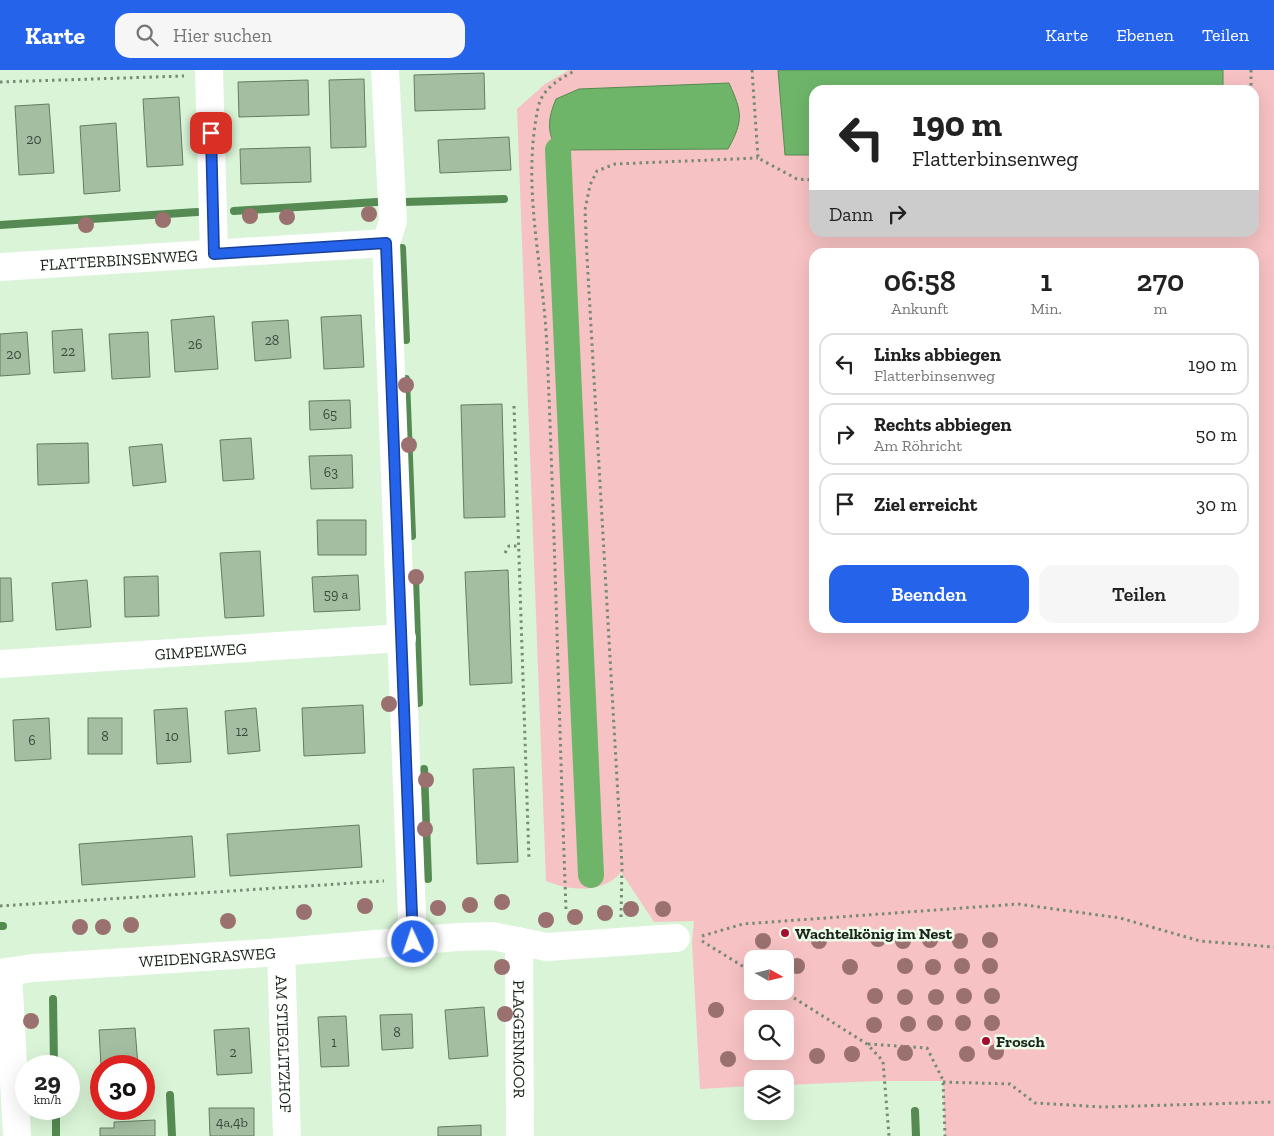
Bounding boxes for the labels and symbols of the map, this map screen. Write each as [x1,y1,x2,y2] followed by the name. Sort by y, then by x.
[190,112,232,154] pin
[26,131,42,148] house number: 20
[39,245,198,274] street label: FLATTERBINSENWEG
[265,332,279,349] house number: 28
[188,336,202,353] house number: 26
[61,343,75,360] house number: 22
[6,346,22,363] house number: 20
[323,406,337,423] house number: 65
[324,464,338,481] house number: 63
[324,586,349,603] house number: 59 a
[154,639,247,663] street label: GIMPELWEG
[236,723,248,740] house number: 12
[101,728,109,745] house number: 8
[165,728,179,745] house number: 10
[28,732,36,749] house number: 6
[386,915,438,967] position arrow
[795,924,953,943] place label: Wachtelkönig im Nest
[779,927,791,939] marker: Wachtelkönig im Nest
[138,943,276,971] street label: WEIDENGRASWEG
[744,950,794,1000] north arrow
[272,975,296,1113] street label: AM STIEGLITZHOF
[510,980,529,1098] street label: PLAGGENMOOR
[393,1024,401,1041] house number: 8
[996,1032,1045,1051] place label: Frosch
[331,1034,337,1051] house number: 1
[980,1035,992,1047] marker: Frosch
[229,1044,237,1061] house number: 2
[90,1055,155,1120] speed limit sign: 30
[216,1114,248,1131] house number: 4a,4b

